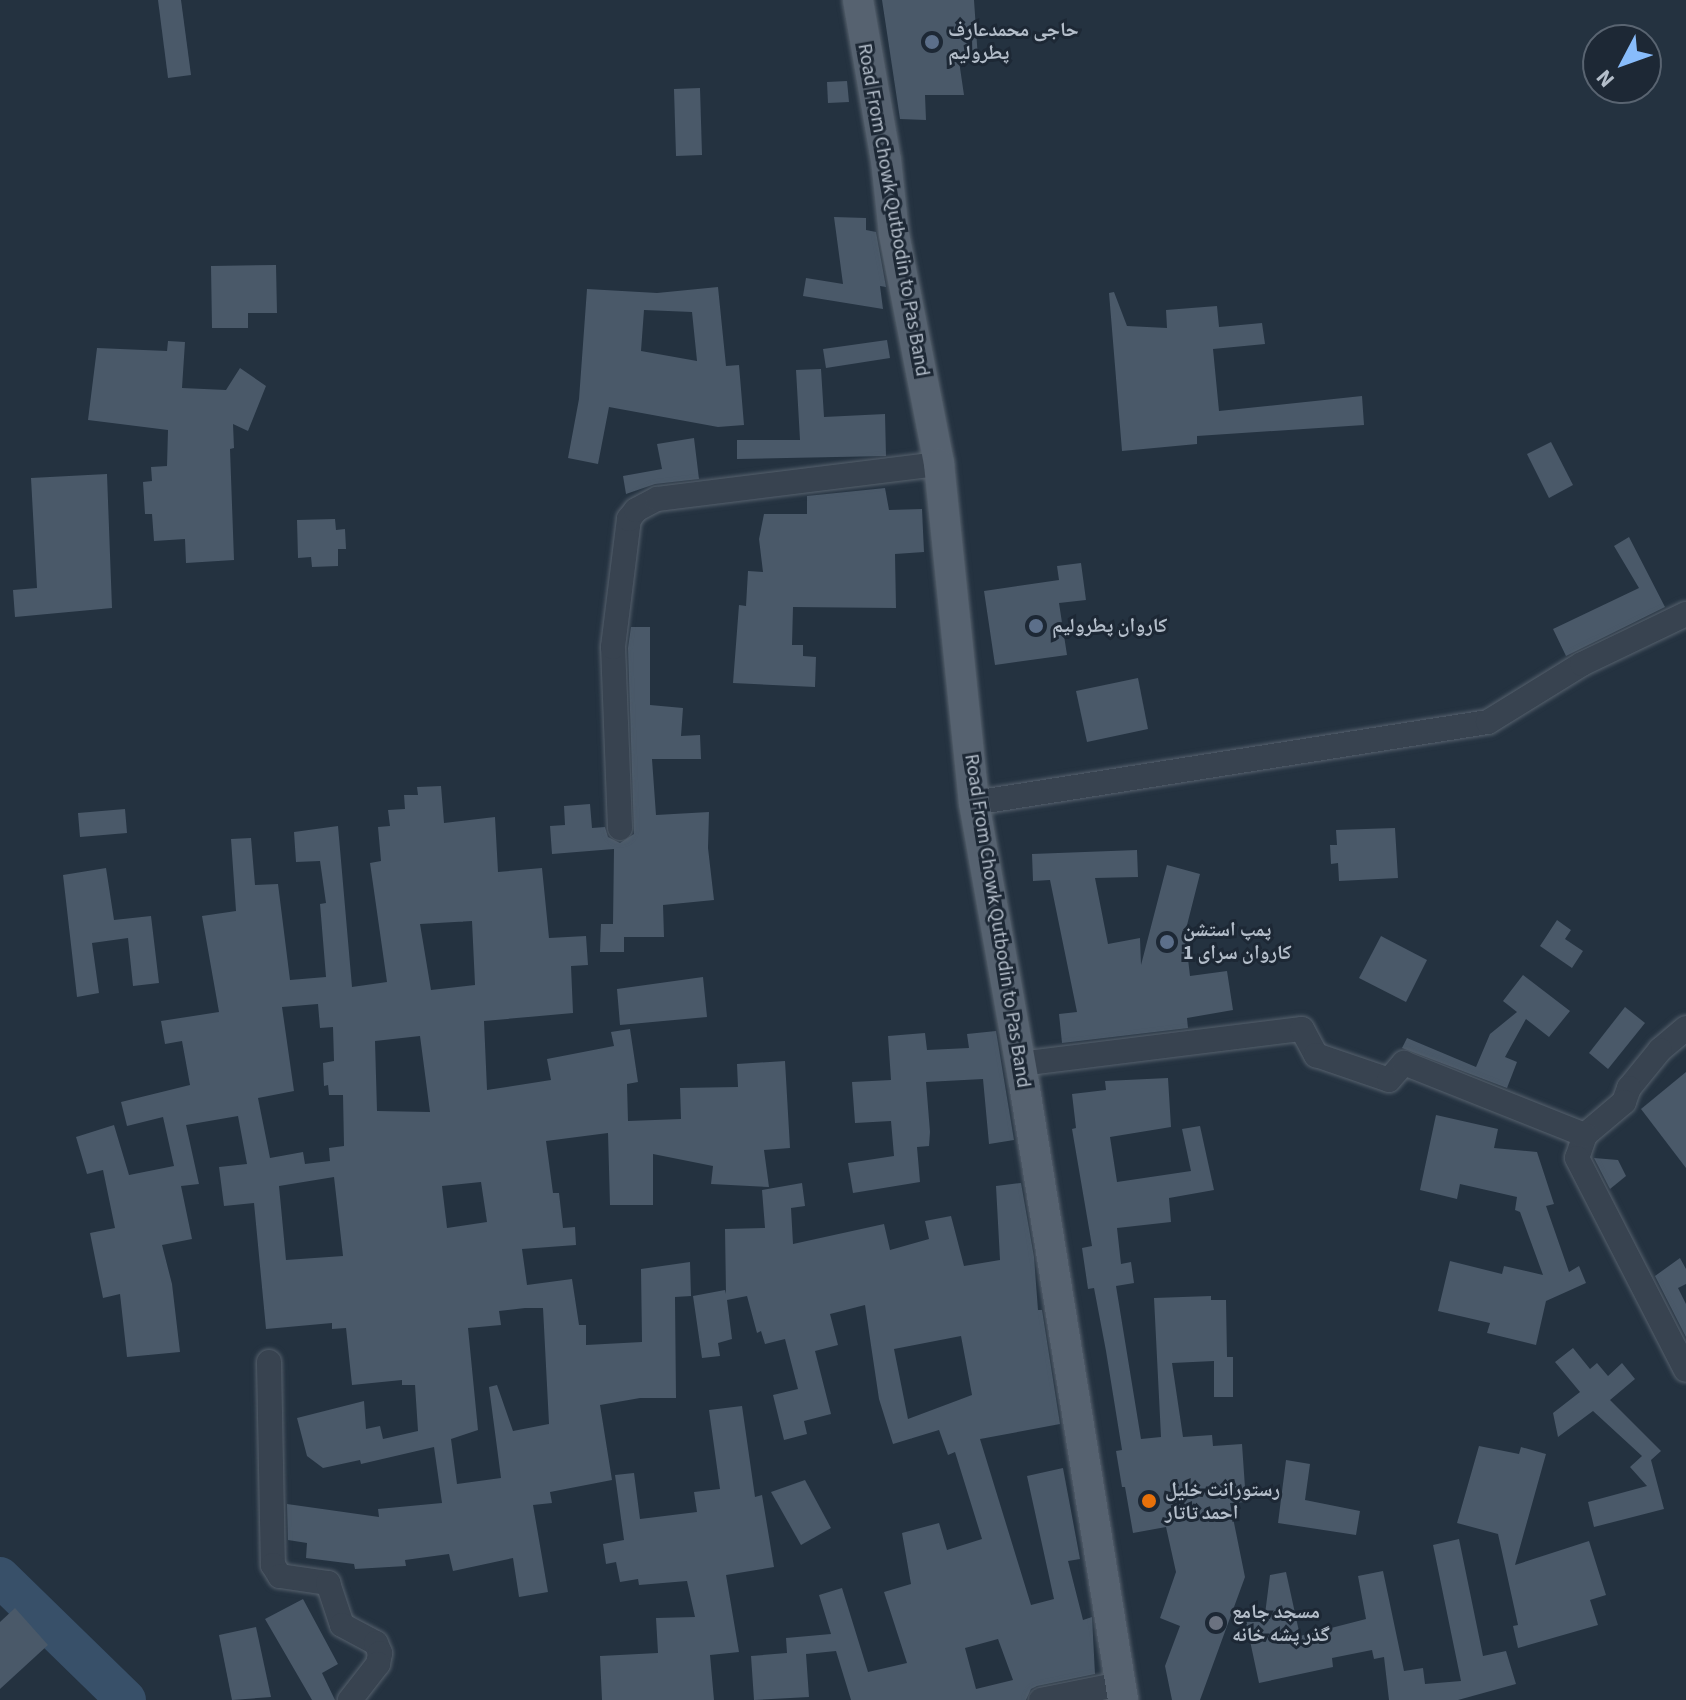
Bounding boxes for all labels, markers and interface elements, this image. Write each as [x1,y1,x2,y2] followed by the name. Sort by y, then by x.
[948,18,1079,65] place label: حاجی محمدعارف پطرولیم
[1582,24,1662,104] north arrow
[923,33,941,51] marker: حاجی محمدعارف پطرولیم
[852,42,934,378] street label: Road From Chowk Qutbodin to Pas Band
[1589,62,1622,94] text: N
[1052,614,1167,638] place label: کاروان پطرولیم
[1027,617,1045,635] marker: کاروان پطرولیم
[959,752,1035,1090] street label: Road From Chowk Qutbodin to Pas Band
[1183,918,1292,965] place label: پمپ استشن کاروان سرای 1
[1158,933,1176,951] marker: پمپ استشن کاروان سرای 1
[1165,1478,1280,1525] place label: رستورانت خلیل احمد تاتار
[1140,1492,1158,1510] marker: رستورانت خلیل احمد تاتار
[1232,1600,1330,1647] place label: مسجد جامع گذر پشه خانه
[1207,1614,1225,1632] marker: مسجد جامع گذر پشه خانه

